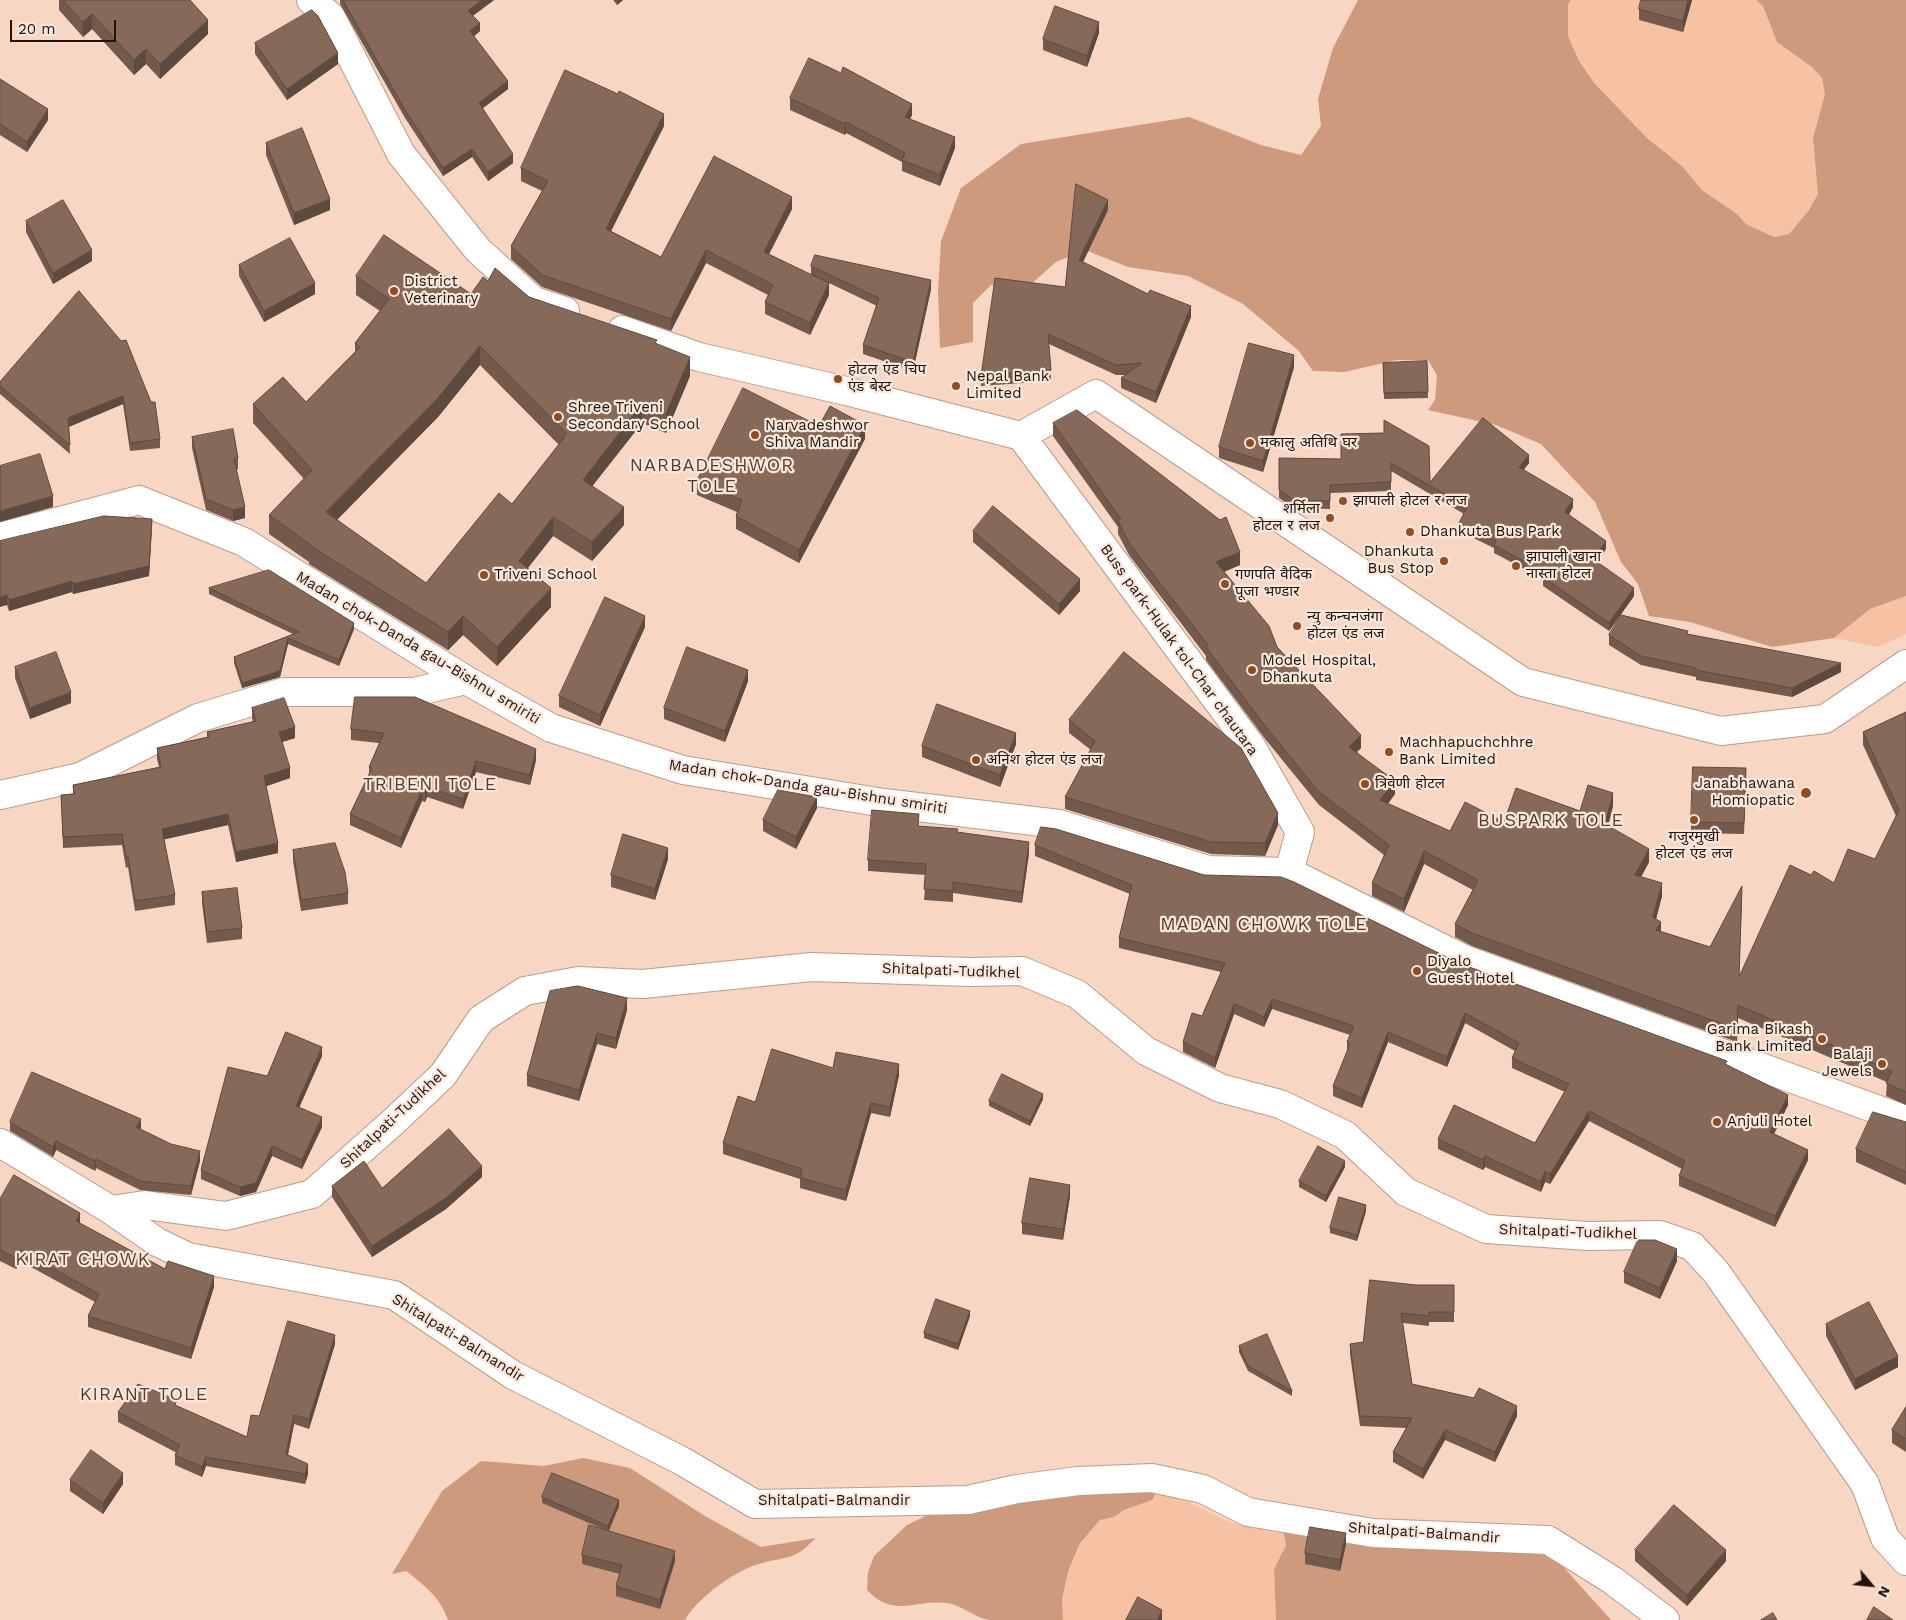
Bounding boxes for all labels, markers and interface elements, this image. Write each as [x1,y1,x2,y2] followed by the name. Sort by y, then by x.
[12,10,119,42] scale bar
[18,20,56,38] text: 20 m
[404,273,478,308] place label: District Veterinary
[388,285,400,297] marker: District Veterinary
[848,361,926,396] place label: होटल एंड चिप एंड बेस्ट
[966,368,1049,403] place label: Nepal Bank Limited
[832,373,844,385] marker: होटल एंड चिप एंड बेस्ट
[950,380,962,392] marker: Nepal Bank Limited
[568,399,700,434] place label: Shree Triveni Secondary School
[552,411,564,423] marker: Shree Triveni Secondary School
[765,417,869,452] place label: Narvadeshwor Shiva Mandir
[749,429,761,441] marker: Narvadeshwor Shiva Mandir
[1260,434,1357,452] place label: मकालु अतिथि घर
[1244,437,1256,449] marker: मकालु अतिथि घर
[628,455,796,498] district label: NARBADESHWOR TOLE
[1353,492,1467,510] place label: झापाली होटल र लज
[1337,495,1349,507] marker: झापाली होटल र लज
[1253,500,1320,535] place label: शर्मिला होटल र लज
[1324,512,1336,524] marker: शर्मिला होटल र लज
[1420,523,1560,541] place label: Dhankuta Bus Park
[1404,526,1416,538] marker: Dhankuta Bus Park
[1096,541,1262,759] street label: Buss park-Hulak tol-Char chautara
[1364,543,1434,578] place label: Dhankuta Bus Stop
[1526,548,1601,583] place label: झापाली खाना नास्ता होटल
[1438,555,1450,567] marker: Dhankuta Bus Stop
[1510,560,1522,572] marker: झापाली खाना नास्ता होटल
[494,566,597,584] place label: Triveni School
[1235,566,1312,601] place label: गणपति वैदिक पूजा भण्डार
[293,568,543,728] street label: Madan chok-Danda gau-Bishnu smiriti
[478,569,490,581] marker: Triveni School
[1219,578,1231,590] marker: गणपति वैदिक पूजा भण्डार
[1307,608,1384,643] place label: न्यु कन्चनजंगा होटल एंड लज
[1291,620,1303,632] marker: न्यु कन्चनजंगा होटल एंड लज
[1262,652,1376,687] place label: Model Hospital, Dhankuta
[1246,664,1258,676] marker: Model Hospital, Dhankuta
[1399,734,1534,769] place label: Machhapuchchhre Bank Limited
[1383,746,1395,758] marker: Machhapuchchhre Bank Limited
[986,751,1102,769] place label: अनिश होटल एंड लज
[970,754,982,766] marker: अनिश होटल एंड लज
[667,756,949,818] street label: Madan chok-Danda gau-Bishnu smiriti
[361,774,499,796] district label: TRIBENI TOLE
[1375,775,1445,793] place label: त्रिवेणी होटल
[1695,775,1795,810] place label: Janabhawana Homiopatic
[1359,778,1371,790] marker: त्रिवेणी होटल
[1799,786,1813,800] marker: Janabhawana Homiopatic
[1476,810,1626,832] district label: BUSPARK TOLE
[1688,814,1700,826] marker: गजुरमुखी होटल एंड लज
[1655,828,1733,863] place label: गजुरमुखी होटल एंड लज
[1158,914,1370,936] district label: MADAN CHOWK TOLE
[1427,953,1514,988] place label: Diyalo Guest Hotel
[882,960,1020,982] street label: Shitalpati-Tudikhel
[1411,965,1423,977] marker: Diyalo Guest Hotel
[1707,1021,1812,1056] place label: Garima Bikash Bank Limited
[1816,1033,1828,1045] marker: Garima Bikash Bank Limited
[1822,1046,1872,1081] place label: Balaji Jewels
[1876,1058,1888,1070] marker: Balaji Jewels
[336,1065,450,1173] street label: Shitalpati-Tudikhel
[1727,1113,1812,1131] place label: Anjuli Hotel
[1711,1116,1723,1128] marker: Anjuli Hotel
[1499,1221,1637,1243] street label: Shitalpati-Tudikhel
[14,1249,152,1271] district label: KIRAT CHOWK
[389,1290,527,1386] street label: Shitalpati-Balmandir
[78,1384,210,1406] district label: KIRANT TOLE
[758,1492,910,1510] street label: Shitalpati-Balmandir
[1347,1519,1501,1547] street label: Shitalpati-Balmandir
[1846,1560,1896,1610] north arrow
[1875,1584,1894,1600] text: N

